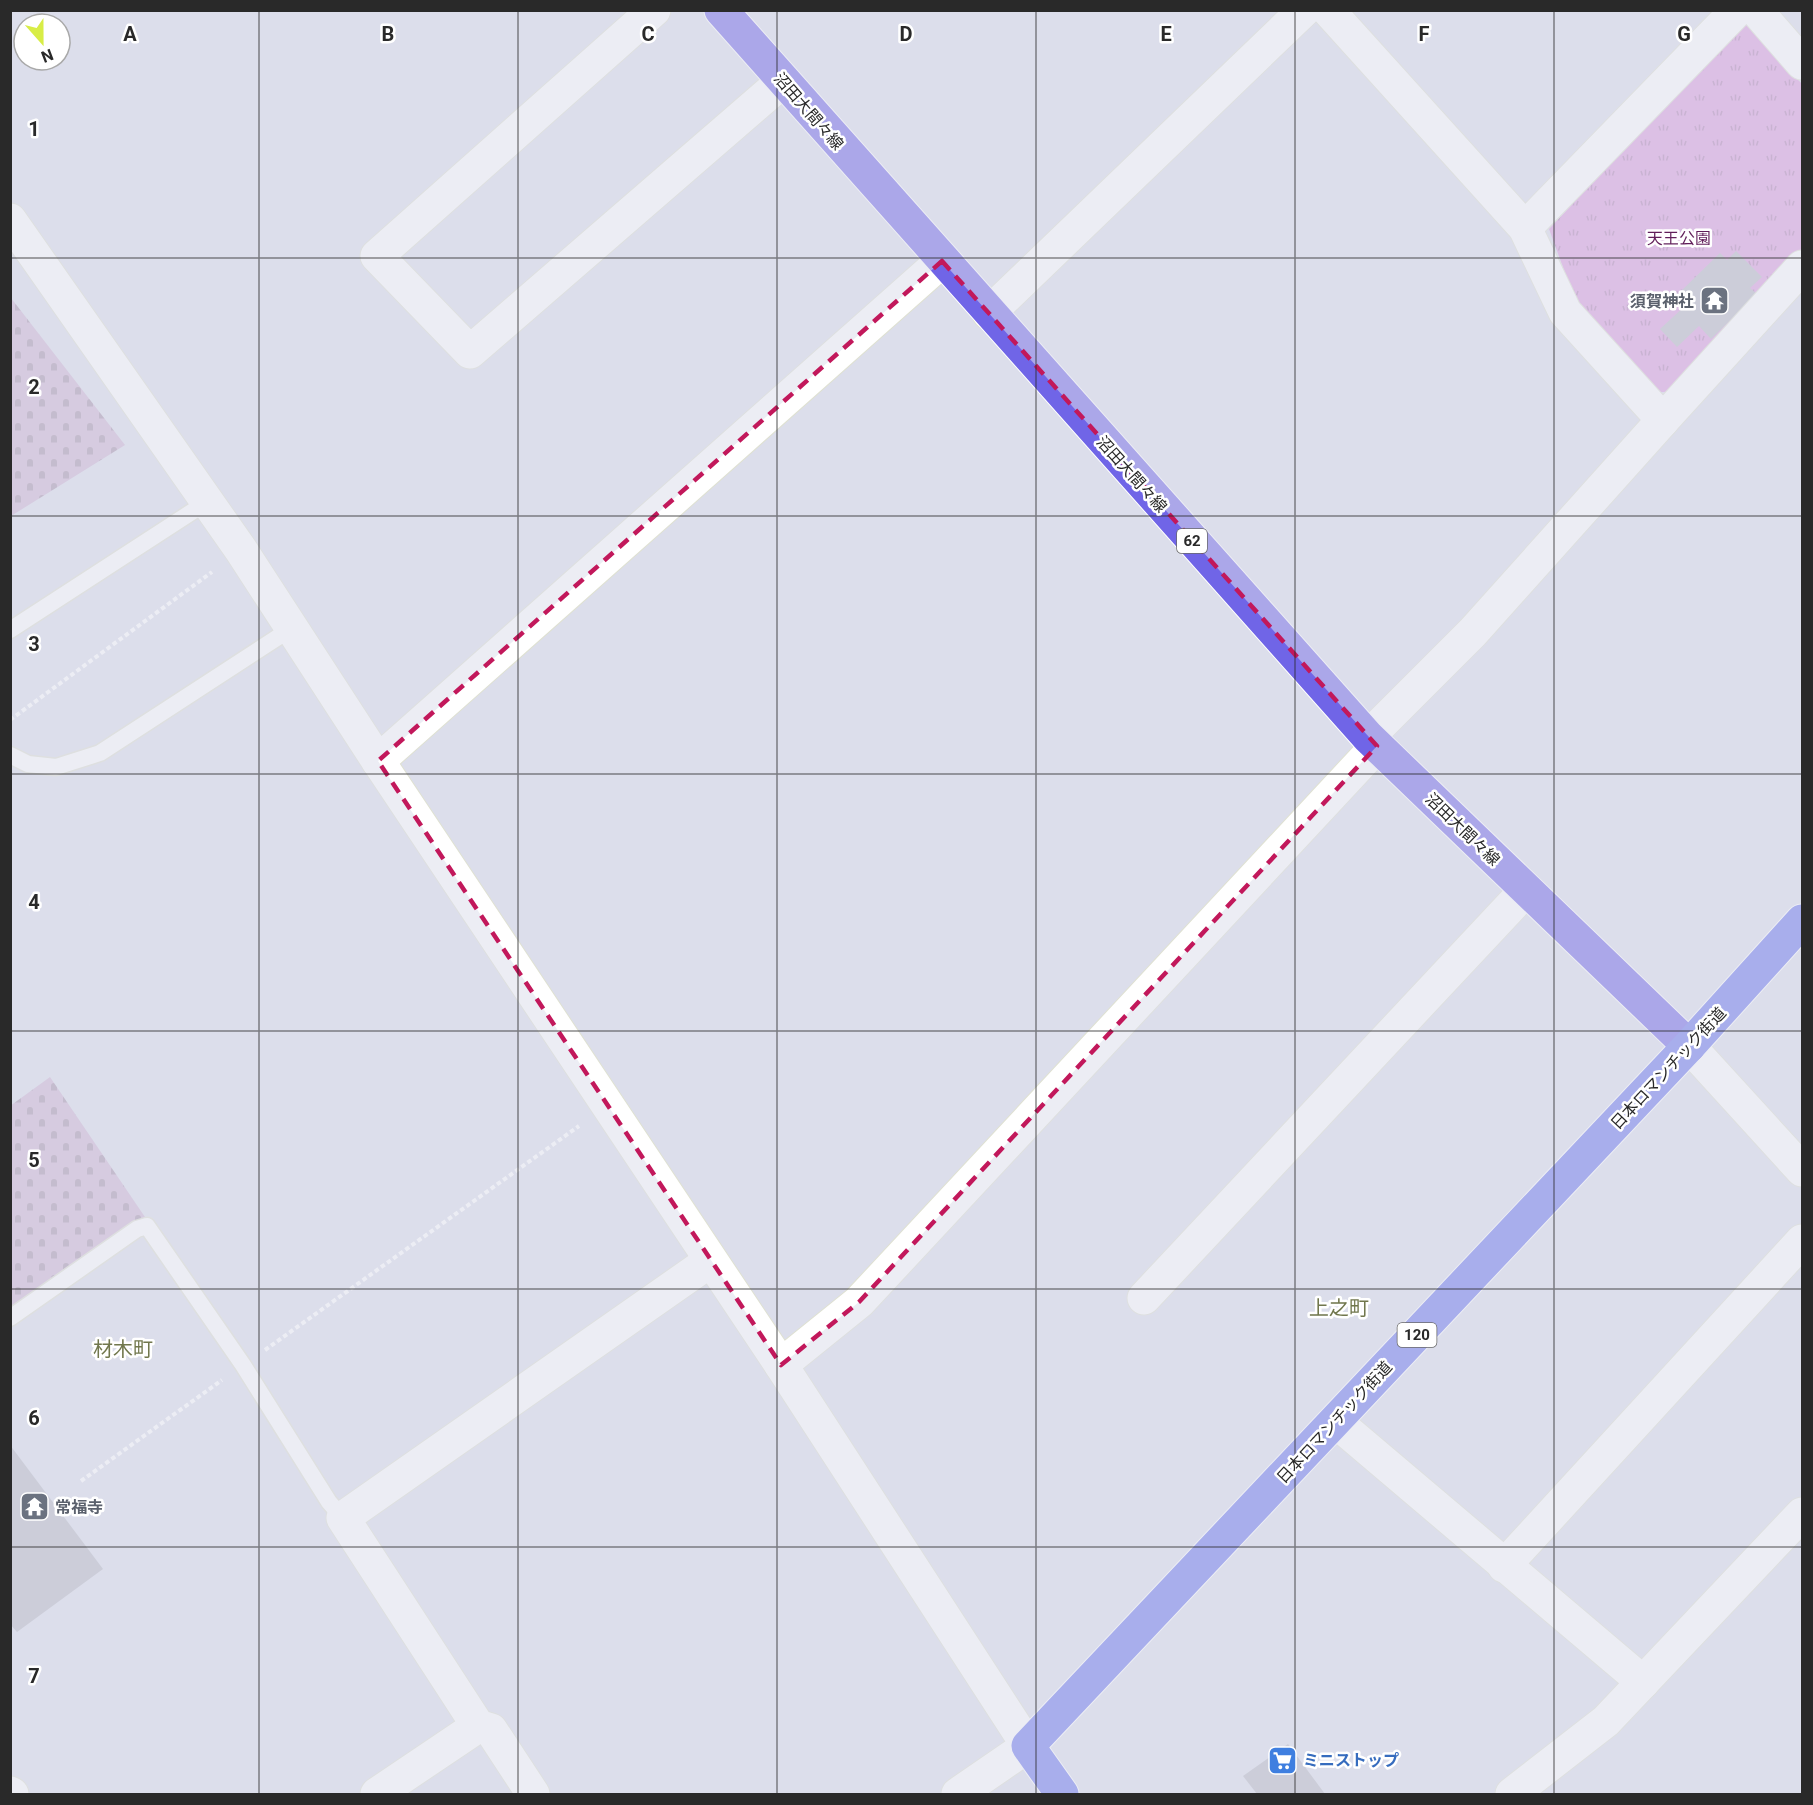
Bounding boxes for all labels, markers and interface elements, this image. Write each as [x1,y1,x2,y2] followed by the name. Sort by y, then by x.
[12,12,72,72] north arrow
[123,22,137,46] text: A
[382,22,394,46] text: B
[641,22,655,46] text: C
[900,22,913,46] text: D
[1160,22,1172,46] text: E
[1419,22,1430,46] text: F
[1677,22,1691,46] text: G
[39,45,56,66] text: N
[770,69,847,154] street label: 沼田大間々線
[28,117,40,141] text: 1
[1647,229,1711,248] park label: 天王公園
[1699,285,1731,317] temple icon: 須賀神社
[1630,292,1694,311] place label: 須賀神社
[28,375,40,399] text: 2
[1092,432,1171,516] street label: 沼田大間々線
[1177,529,1207,553] road number: 62
[28,632,40,656] text: 3
[1422,789,1504,870] street label: 沼田大間々線
[28,890,40,914] text: 4
[1607,1003,1730,1133] street label: 日本ロマンチック街道
[28,1148,40,1172] text: 5
[1309,1296,1369,1320] district label: 上之町
[1398,1323,1436,1347] road number: 120
[93,1337,153,1361] district label: 材木町
[1273,1357,1396,1487] street label: 日本ロマンチック街道
[28,1406,40,1430] text: 6
[18,1491,50,1523] temple icon: 常福寺
[55,1498,103,1517] place label: 常福寺
[28,1664,40,1688] text: 7
[1266,1744,1298,1776] supermarket icon: ミニストップ
[1303,1751,1399,1770] place label: ミニストップ

